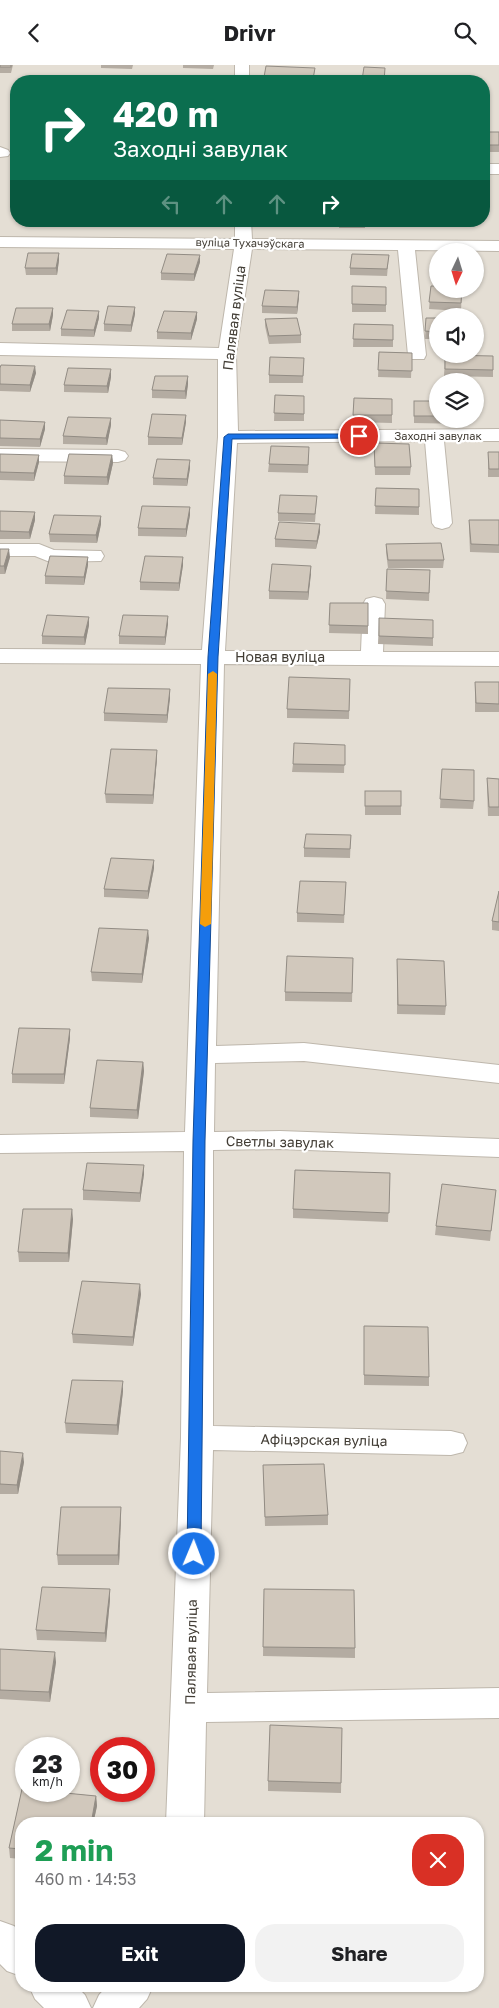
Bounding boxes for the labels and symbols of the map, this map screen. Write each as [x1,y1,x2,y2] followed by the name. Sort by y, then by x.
[195,235,305,250] street label: вуліца Тухачэўскага
[429,243,484,297] north arrow
[219,264,248,371] street label: Палявая вуліца
[338,415,380,457] pin
[394,429,482,442] street label: Заходні завулак
[235,648,325,665] street label: Новая вуліца
[226,1132,334,1151] street label: Светлы завулак
[260,1430,388,1449] street label: Афіцэрская вуліца
[167,1527,219,1579] position arrow
[181,1599,200,1705] street label: Палявая вуліца
[90,1737,155,1802] speed limit sign: 30

